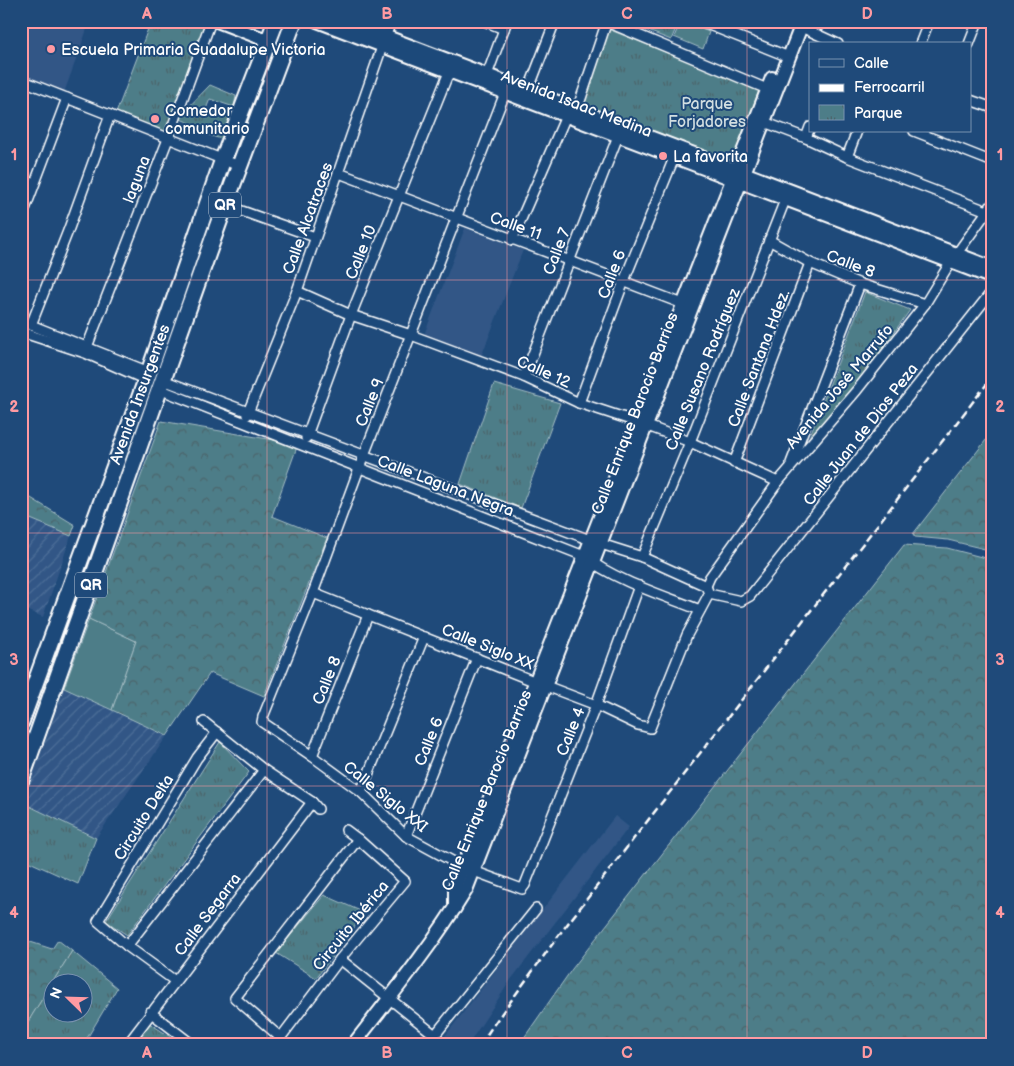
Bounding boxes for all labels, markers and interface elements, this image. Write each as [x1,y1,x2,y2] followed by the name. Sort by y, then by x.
[141,5,152,24] text: A
[381,5,393,24] text: B
[621,5,633,24] text: C
[861,5,873,24] text: D
[61,41,326,60] place label: Escuela Primaria Guadalupe Victoria
[809,42,972,132] legend
[45,43,57,55] marker: Escuela Primaria Guadalupe Victoria
[854,54,889,73] text: Calle
[498,67,654,142] street label: Avenida Isaac Medina
[854,78,925,97] text: Ferrocarril
[668,95,746,132] park label: Parque Forjadores
[165,102,250,139] place label: Comedor comunitario
[854,104,903,123] text: Parque
[149,113,161,125] marker: Comedor comunitario
[11,146,17,165] text: 1
[997,146,1003,165] text: 1
[673,148,748,167] place label: La favorita
[657,150,669,162] marker: La favorita
[120,153,155,206] street label: laguna
[279,160,337,277] street label: Calle Alcatraces
[209,192,241,218] road number: QR
[487,208,544,245] street label: Calle 11
[342,223,381,282] street label: Calle 10
[540,225,575,278] street label: Calle 7
[823,246,877,282] street label: Calle 8
[594,247,630,302] street label: Calle 6
[662,285,745,454] street label: Calle Susano Rodríguez
[724,287,794,430] street label: Calle Santana Hdez.
[588,310,683,517] street label: Calle Enrique Barocio Barrios
[783,321,898,453] street label: Avenida José Marrufo
[106,322,175,467] street label: Avenida Insurgentes
[514,352,574,393] street label: Calle 12
[800,360,923,510] street label: Calle Juan de Dios Peza
[352,376,389,430] street label: Calle 9
[9,398,19,417] text: 2
[995,398,1005,417] text: 2
[374,452,516,521] street label: Calle Laguna Negra
[75,572,107,598] road number: QR
[439,620,537,675] street label: Calle Siglo XX
[9,651,19,670] text: 3
[995,651,1005,670] text: 3
[309,654,346,708] street label: Calle 8
[438,687,536,894] street label: Calle Enrique Barocio Barrios
[553,704,590,759] street label: Calle 4
[411,714,448,769] street label: Calle 6
[339,758,431,837] street label: Calle Siglo XXI
[110,771,178,864] street label: Circuito Delta
[171,870,245,960] street label: Calle Segarra
[309,877,393,975] street label: Circuito Ibérica
[9,904,19,923] text: 4
[995,904,1005,923] text: 4
[42,974,92,1024] north arrow
[47,985,66,1001] text: N
[141,1044,152,1063] text: A
[381,1044,393,1063] text: B
[621,1044,633,1063] text: C
[861,1044,873,1063] text: D

